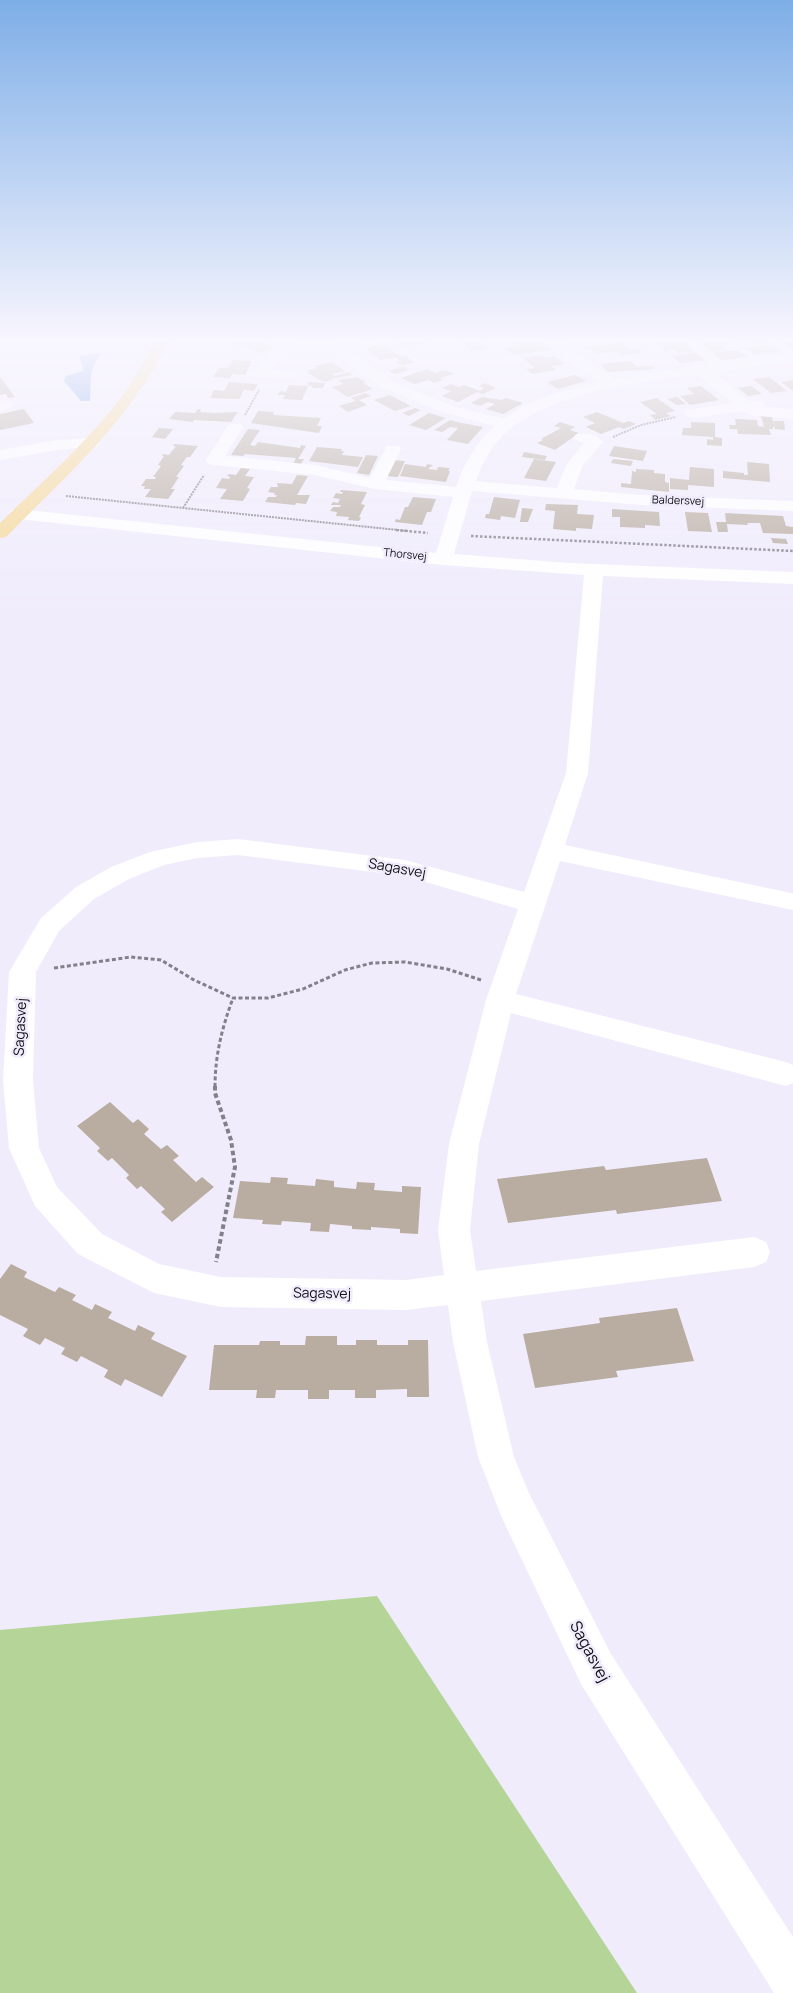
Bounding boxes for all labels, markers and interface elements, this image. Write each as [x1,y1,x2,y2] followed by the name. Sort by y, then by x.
[652,493,704,509] street label: Baldersvej
[383,546,427,564] street label: Thorsvej
[367,856,427,882] street label: Sagasvej
[11,998,31,1056] street label: Sagasvej
[293,1285,351,1303] street label: Sagasvej
[565,1618,613,1686] street label: Sagasvej

